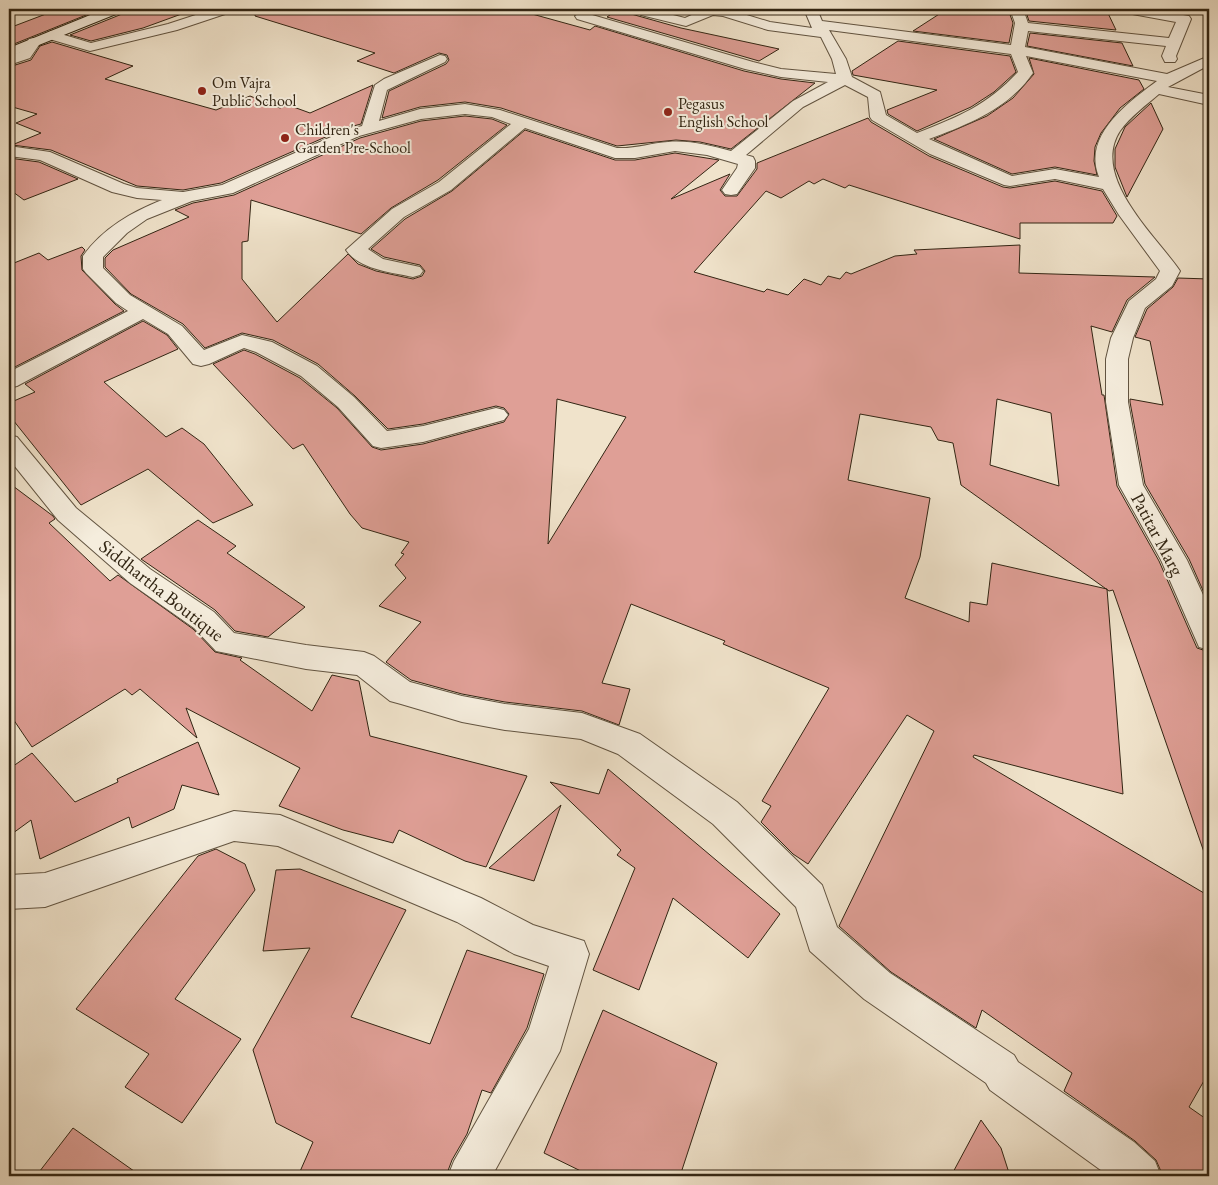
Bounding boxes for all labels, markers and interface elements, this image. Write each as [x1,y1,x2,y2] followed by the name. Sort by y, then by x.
[212,72,297,111] place label: Om Vajra Public School
[196,85,208,97] marker: Om Vajra Public School
[678,93,769,132] place label: Pegasus English School
[662,106,674,118] marker: Pegasus English School
[295,119,411,158] place label: Children's Garden Pre-School
[279,132,291,144] marker: Children's Garden Pre-School
[1125,488,1190,581] street label: Patitar Marg
[94,534,229,647] street label: Siddhartha Boutique

